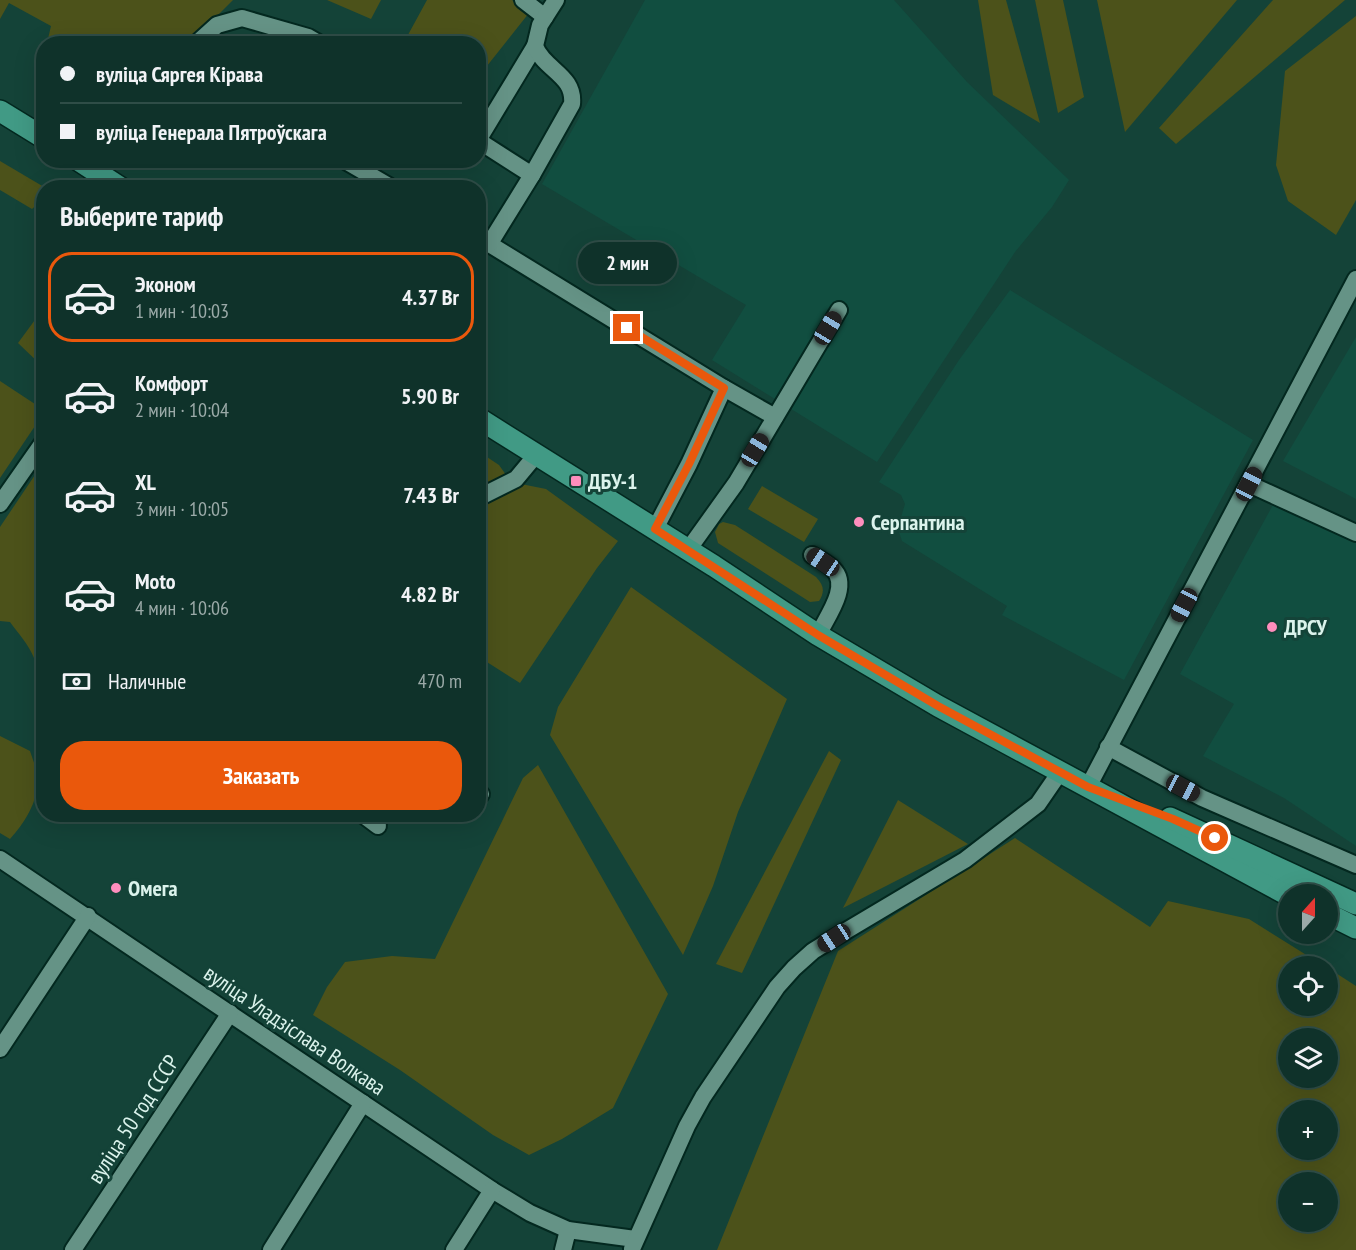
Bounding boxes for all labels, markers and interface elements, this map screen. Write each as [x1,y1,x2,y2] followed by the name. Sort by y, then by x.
[96,60,263,88] text: вуліца Сяргея Кірава
[96,118,327,146] text: вуліца Генерала Пятроўскага
[60,199,223,233] text: Выберите тариф
[578,241,676,283] callout: 2 мин
[606,250,649,276] text: 2 мин
[63,270,117,324] icon: car
[135,270,196,298] text: Эконом
[402,283,459,311] text: 4.37 Br
[135,298,229,324] text: 1 мин · 10:03
[811,308,845,348] car
[613,314,640,341] route end
[63,369,117,423] icon: car
[135,369,208,397] text: Комфорт
[401,382,459,410] text: 5.90 Br
[135,397,229,423] text: 2 мин · 10:04
[738,430,772,470] car
[1233,464,1265,504] car
[588,467,638,495] place label: ДБУ-1
[63,468,117,522] icon: car
[135,468,156,496] text: XL
[569,474,583,488] marker: ДБУ-1
[403,481,459,509] text: 7.43 Br
[135,496,229,522] text: 3 мин · 10:05
[871,508,965,536] place label: Серпантина
[852,515,866,529] marker: Серпантина
[803,544,843,580] car
[63,567,117,621] icon: car
[135,567,176,595] text: Moto
[401,580,459,608] text: 4.82 Br
[1168,585,1200,625] car
[135,595,229,621] text: 4 мин · 10:06
[1284,613,1327,641] place label: ДРСУ
[1265,620,1279,634] marker: ДРСУ
[60,665,93,698] icon: cash
[108,667,186,695] text: Наличные
[418,668,462,694] text: 470 m
[60,741,462,810] button: Заказать
[1163,772,1203,804] car
[1201,824,1228,851] route start
[128,874,178,902] place label: Омега
[109,881,123,895] marker: Омега
[1278,884,1338,944] north arrow
[1278,884,1338,1232] map controls
[814,921,854,955] car
[1278,956,1338,1016] button: locate
[199,959,391,1101] street label: вуліца Уладзіслава Волкава
[1278,1028,1338,1088] button: layers
[81,1049,185,1188] street label: вуліца 50 год СССР
[1278,1100,1338,1160] button: +
[1278,1172,1338,1232] button: −

